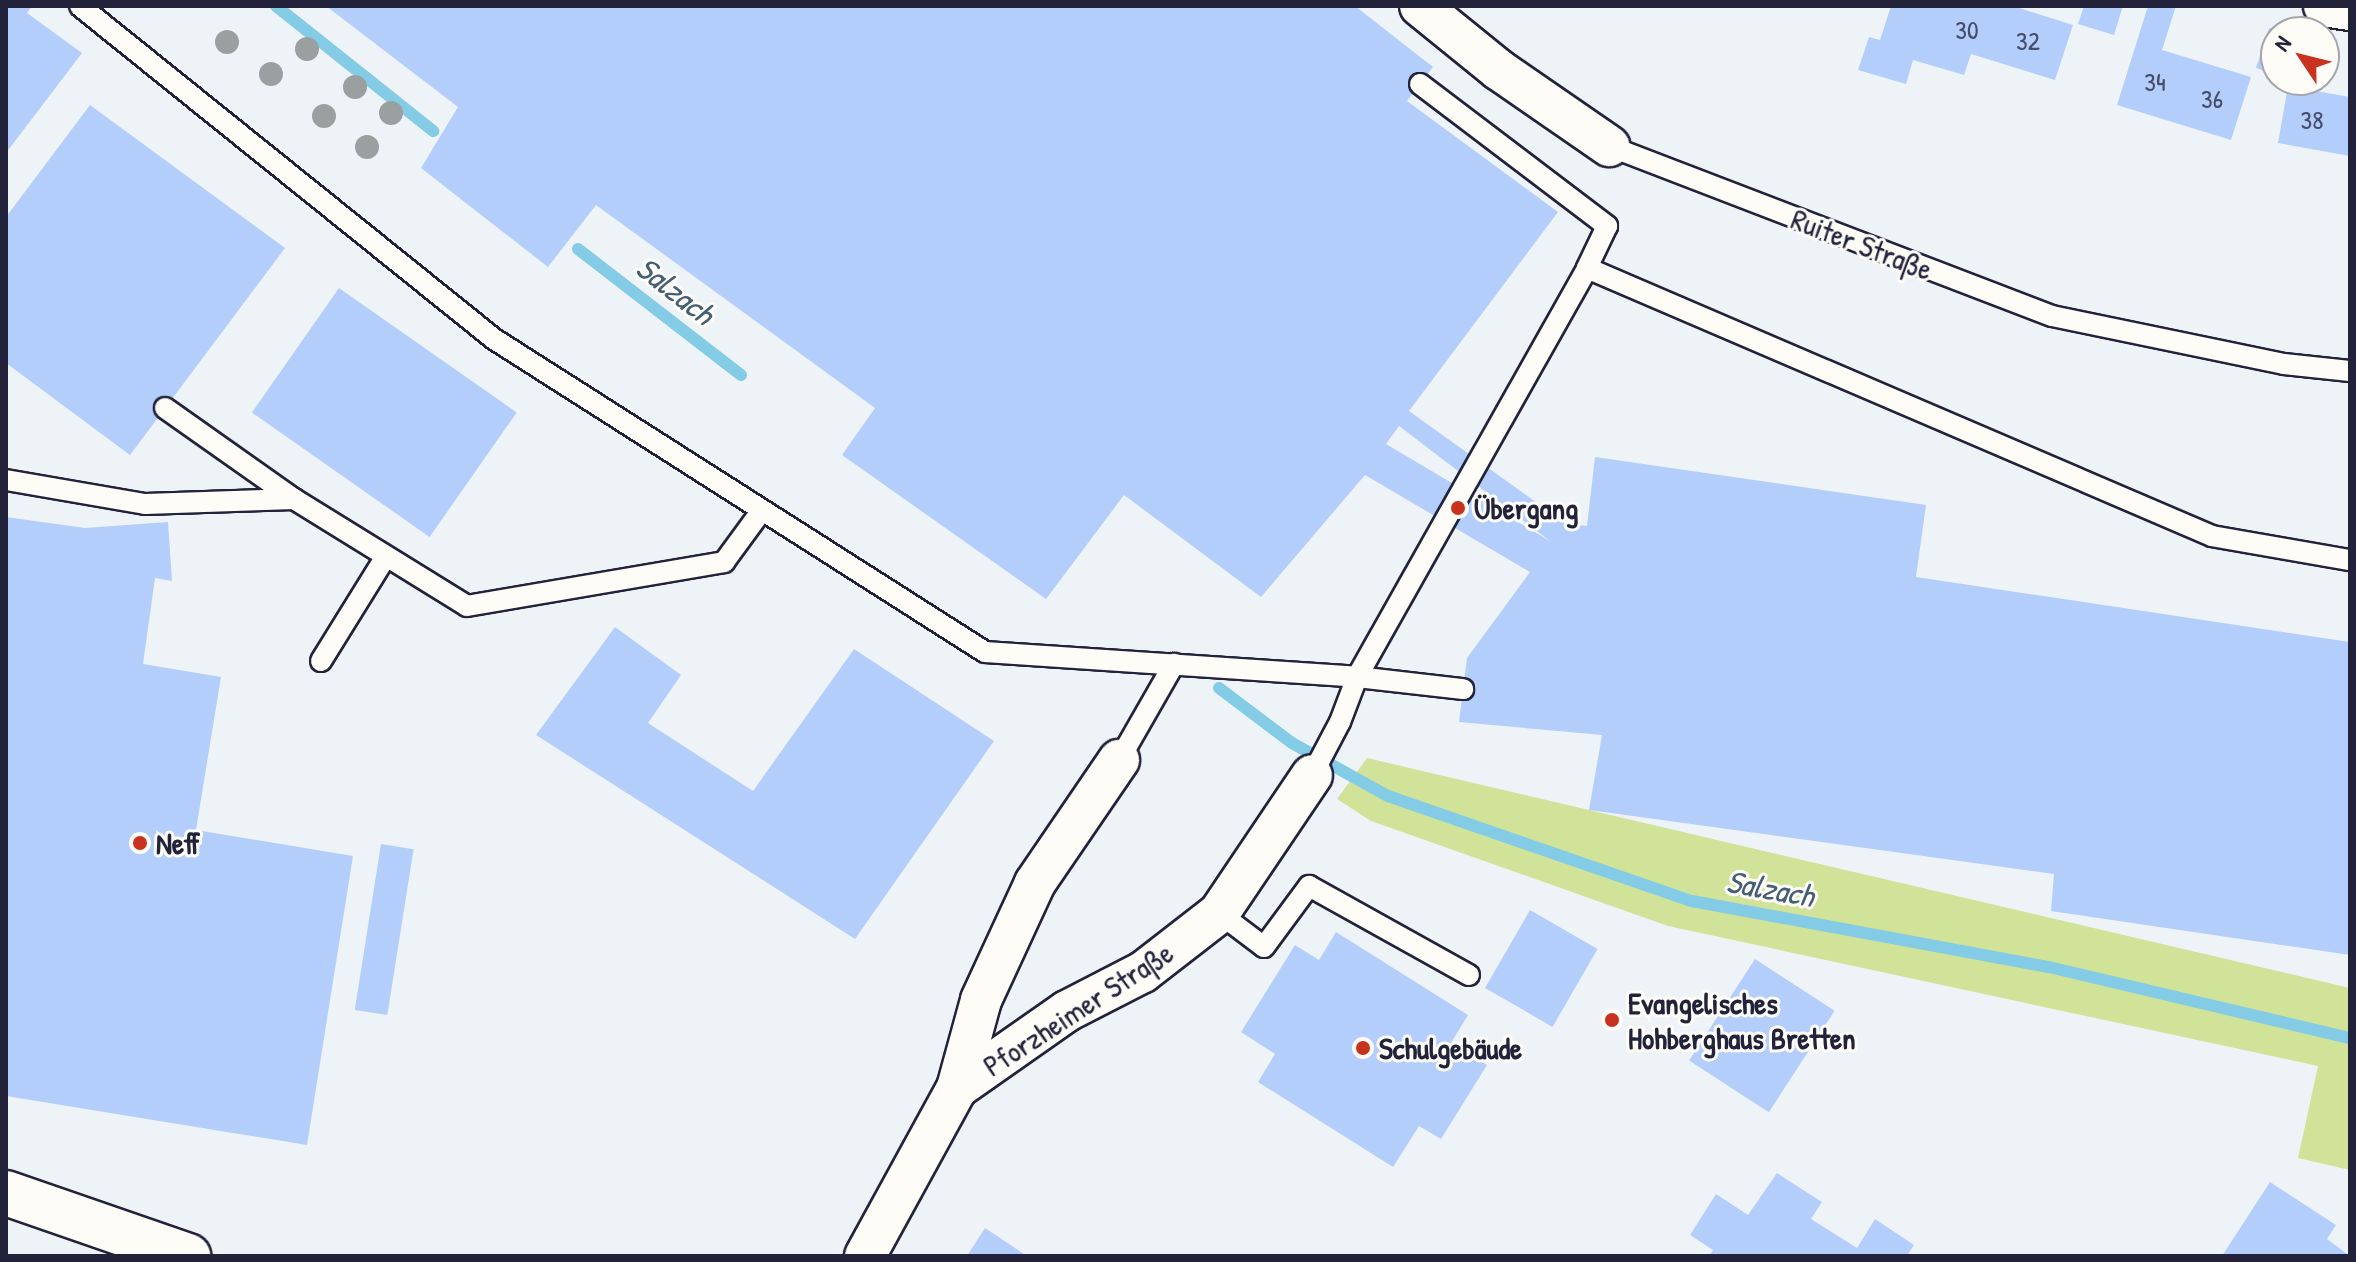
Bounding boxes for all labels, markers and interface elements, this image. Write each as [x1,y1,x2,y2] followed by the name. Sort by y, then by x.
[1955,14,1979,46] house number: 30
[2260,16,2340,96] north arrow
[2016,25,2040,57] house number: 32
[2266,30,2298,57] text: N
[2144,66,2166,98] house number: 34
[2201,83,2223,115] house number: 36
[2301,104,2323,136] house number: 38
[1786,201,1938,287] street label: Ruiter Straße
[629,249,721,333] water label: Salzach
[1474,490,1578,526] place label: Übergang
[1449,499,1467,517] marker: Übergang
[156,825,200,861] place label: Neff
[131,834,149,852] marker: Neff
[1723,862,1817,916] water label: Salzach
[976,934,1180,1084] street label: Pforzheimer Straße
[1628,985,1856,1056] place label: Evangelisches Hohberghaus Bretten
[1603,1011,1621,1029] marker: Evangelisches Hohberghaus Bretten
[1379,1030,1522,1066] place label: Schulgebäude
[1354,1039,1372,1057] marker: Schulgebäude

